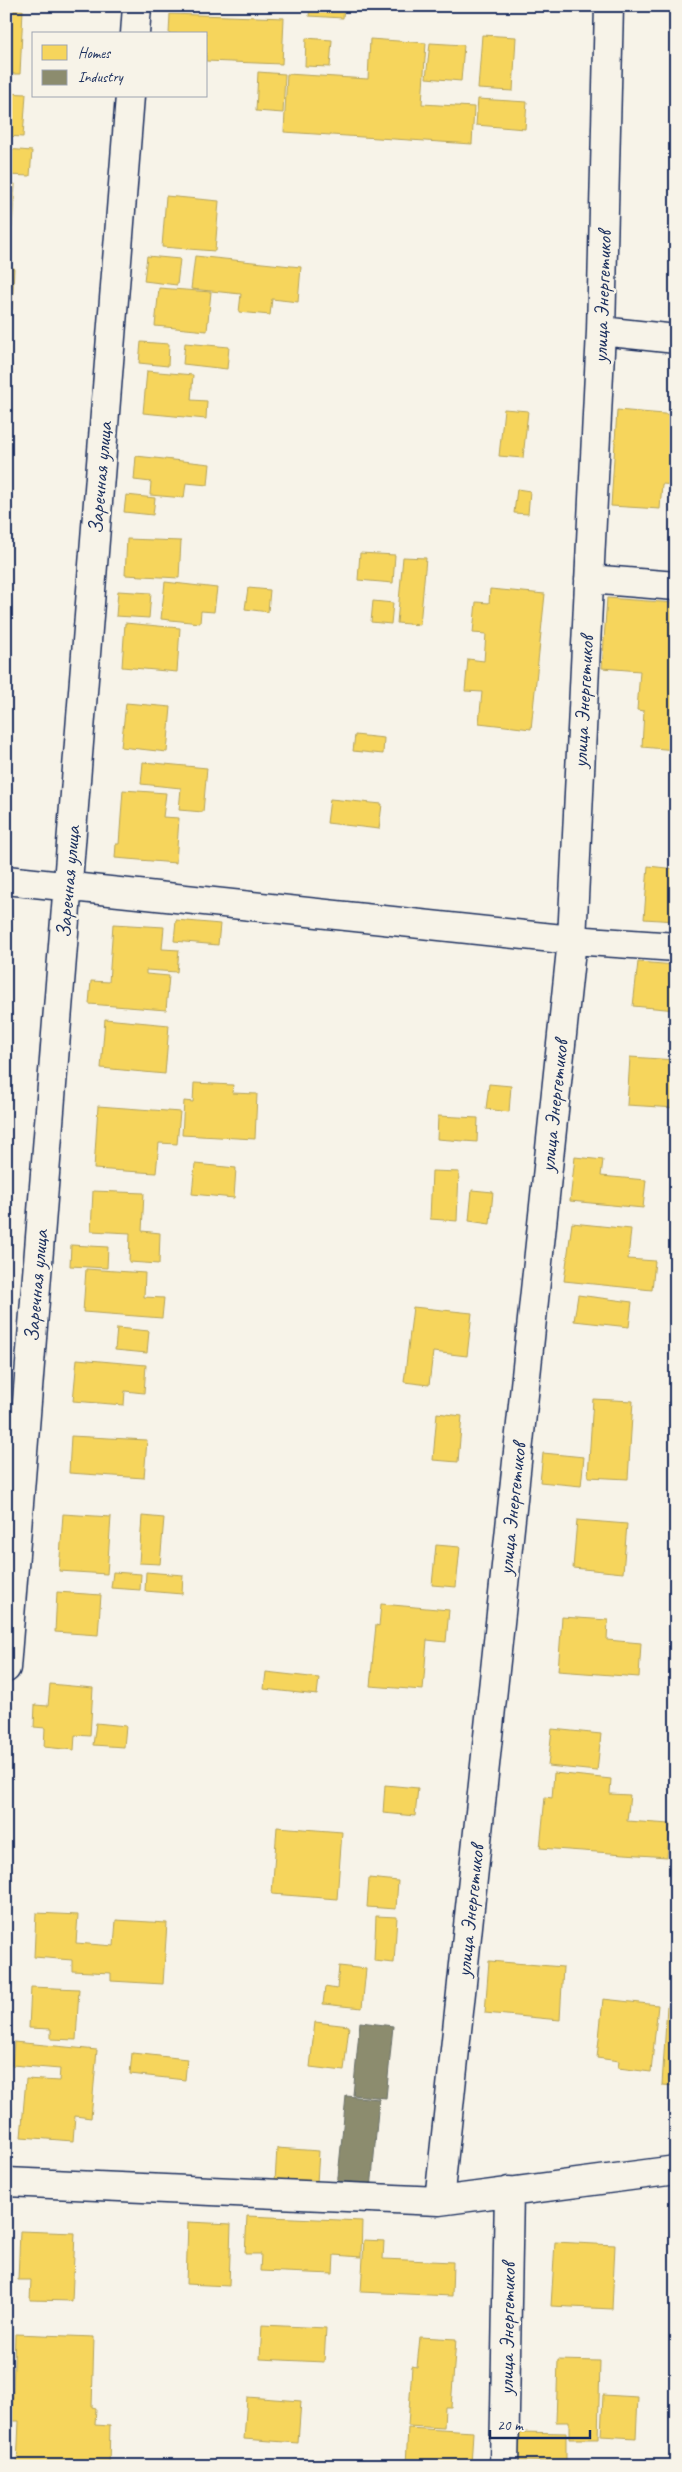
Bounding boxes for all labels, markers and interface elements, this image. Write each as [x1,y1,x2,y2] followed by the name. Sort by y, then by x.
[32,32,208,98] legend
[78,44,112,63] text: Homes
[78,68,125,87] text: Industry
[587,227,617,366] street label: улица Энергетиков
[82,419,118,535] street label: Заречная улица
[566,631,600,771] street label: улица Энергетиков
[50,823,86,939] street label: Заречная улица
[534,1035,574,1175] street label: улица Энергетиков
[18,1227,54,1343] street label: Заречная улица
[492,1438,532,1578] street label: улица Энергетиков
[450,1840,490,1980] street label: улица Энергетиков
[493,2259,521,2397] street label: улица Энергетиков
[490,2407,590,2439] scale bar
[497,2416,524,2435] text: 20 m

